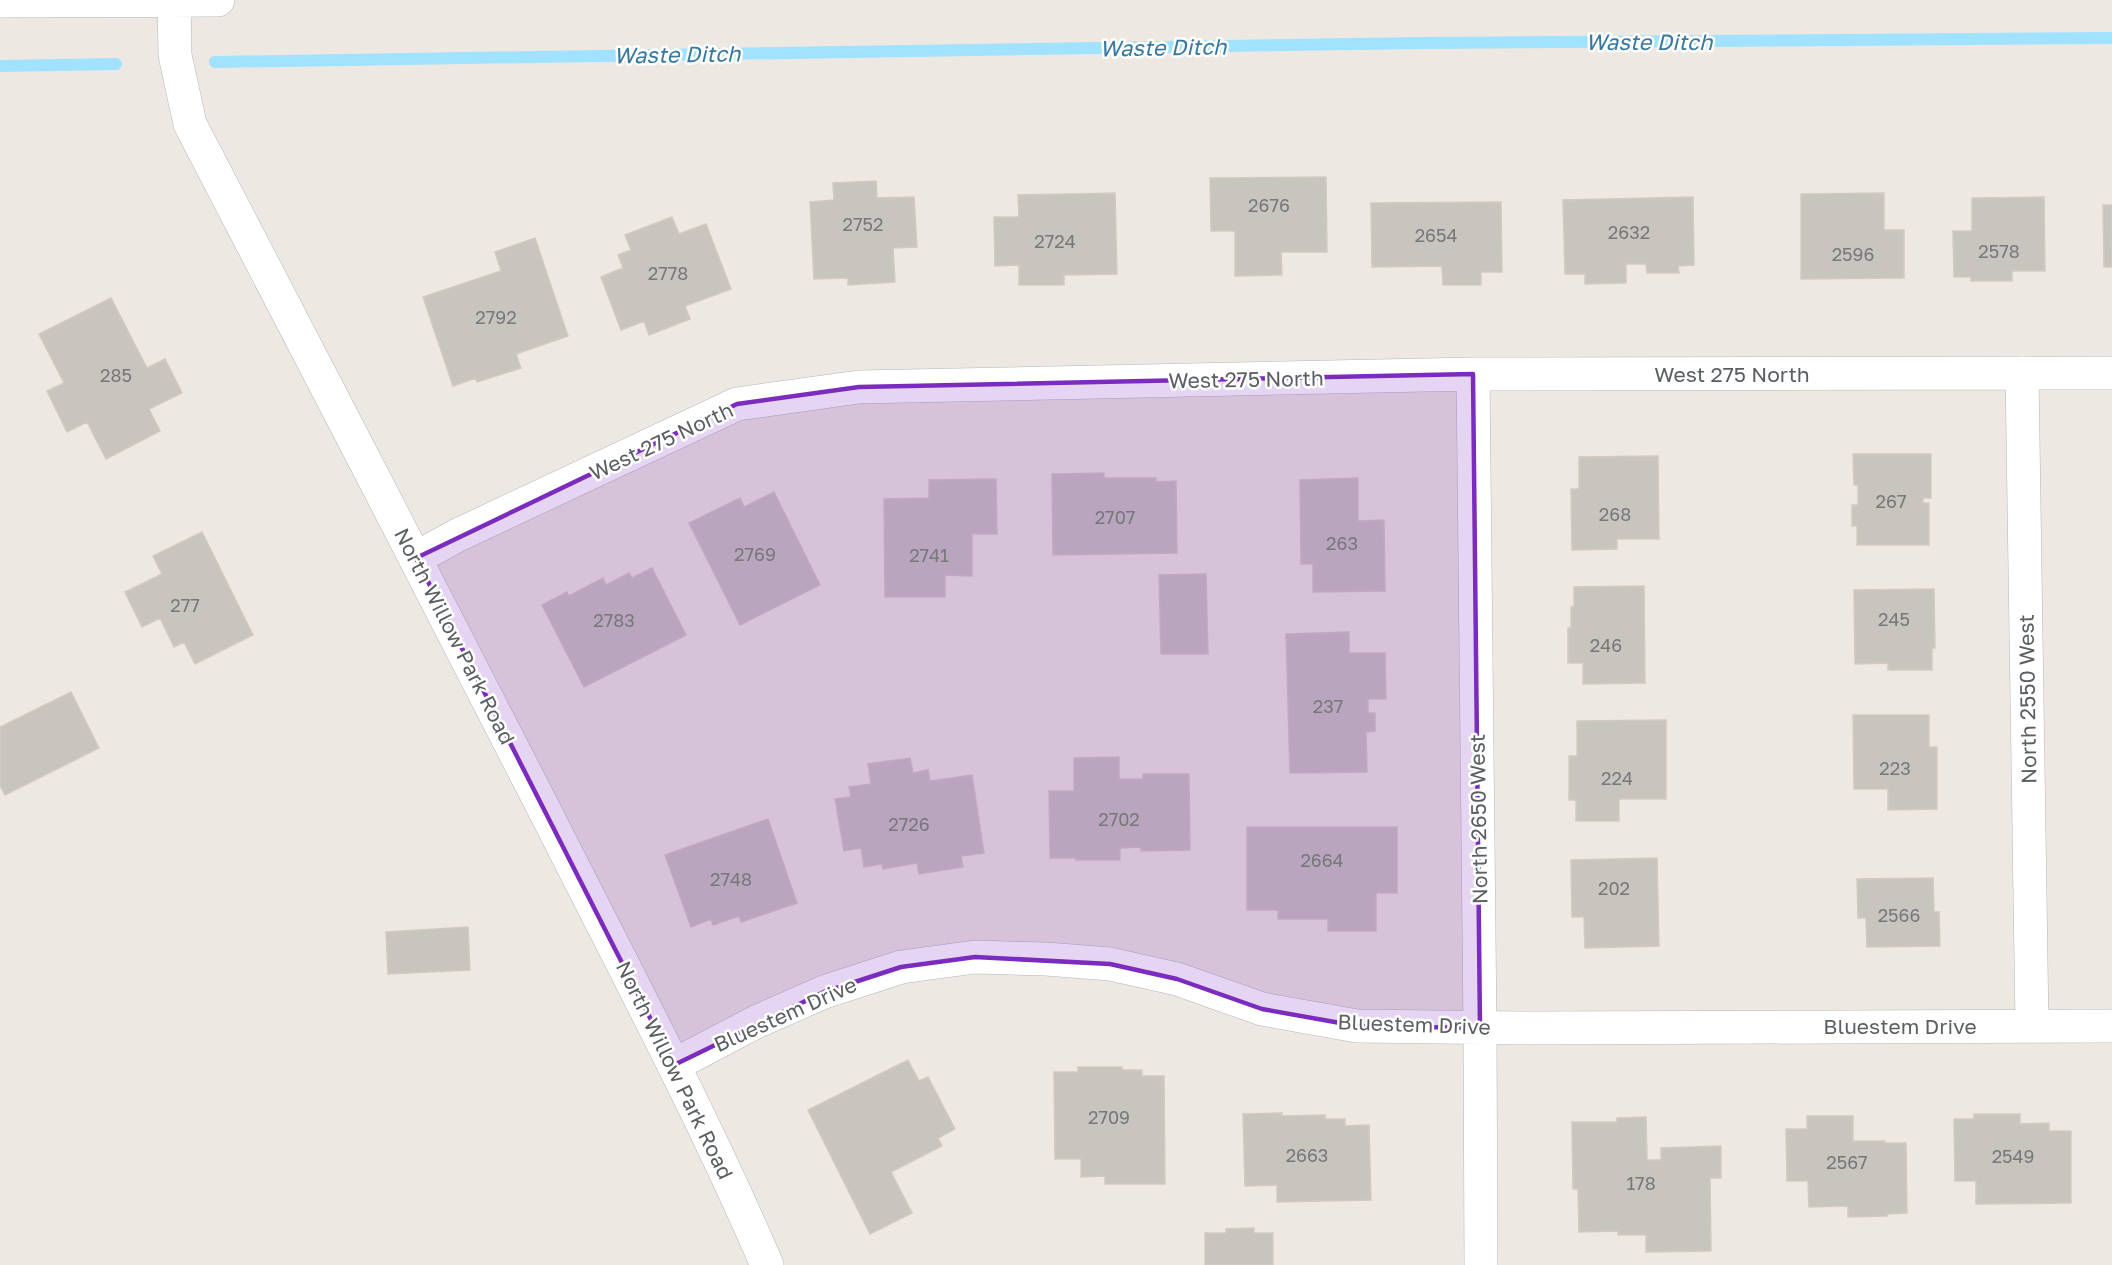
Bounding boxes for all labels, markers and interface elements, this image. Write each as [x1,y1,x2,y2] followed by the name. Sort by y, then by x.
[1585,28,1714,55] water label: Waste Ditch
[1099,32,1228,62] water label: Waste Ditch
[613,39,742,69] water label: Waste Ditch
[1248,194,1290,216] house number: 2676
[843,213,883,235] house number: 2752
[1608,221,1650,243] house number: 2632
[1415,224,1457,246] house number: 2654
[1034,230,1076,252] house number: 2724
[1978,240,2020,262] house number: 2578
[1832,243,1874,265] house number: 2596
[648,262,688,284] house number: 2778
[475,306,517,328] house number: 2792
[1654,361,1810,387] street label: West 275 North
[100,364,132,386] house number: 285
[1168,365,1324,393] street label: West 275 North
[585,396,737,486] street label: West 275 North
[1876,490,1906,512] house number: 267
[1599,503,1631,525] house number: 268
[1095,506,1135,528] house number: 2707
[389,523,521,749] street label: North Willow Park Road
[1326,532,1358,554] house number: 263
[734,543,776,565] house number: 2769
[909,544,949,566] house number: 2741
[170,594,200,616] house number: 277
[1878,608,1910,630] house number: 245
[593,609,635,631] house number: 2783
[2013,614,2041,784] street label: North 2550 West
[1590,634,1622,656] house number: 246
[1313,695,1343,717] house number: 237
[1464,734,1492,904] street label: North 2650 West
[1879,757,1911,779] house number: 223
[1601,767,1633,789] house number: 224
[1098,808,1140,830] house number: 2702
[888,813,930,835] house number: 2726
[1300,849,1344,871] house number: 2664
[710,868,752,890] house number: 2748
[1598,877,1630,899] house number: 202
[1878,904,1920,926] house number: 2566
[611,957,739,1183] street label: North Willow Park Road
[710,971,860,1057] street label: Bluestem Drive
[1337,1008,1491,1040] street label: Bluestem Drive
[1823,1013,1977,1039] street label: Bluestem Drive
[1088,1106,1130,1128] house number: 2709
[1286,1144,1328,1166] house number: 2663
[1992,1145,2034,1167] house number: 2549
[1826,1151,1868,1173] house number: 2567
[1626,1172,1656,1194] house number: 178

